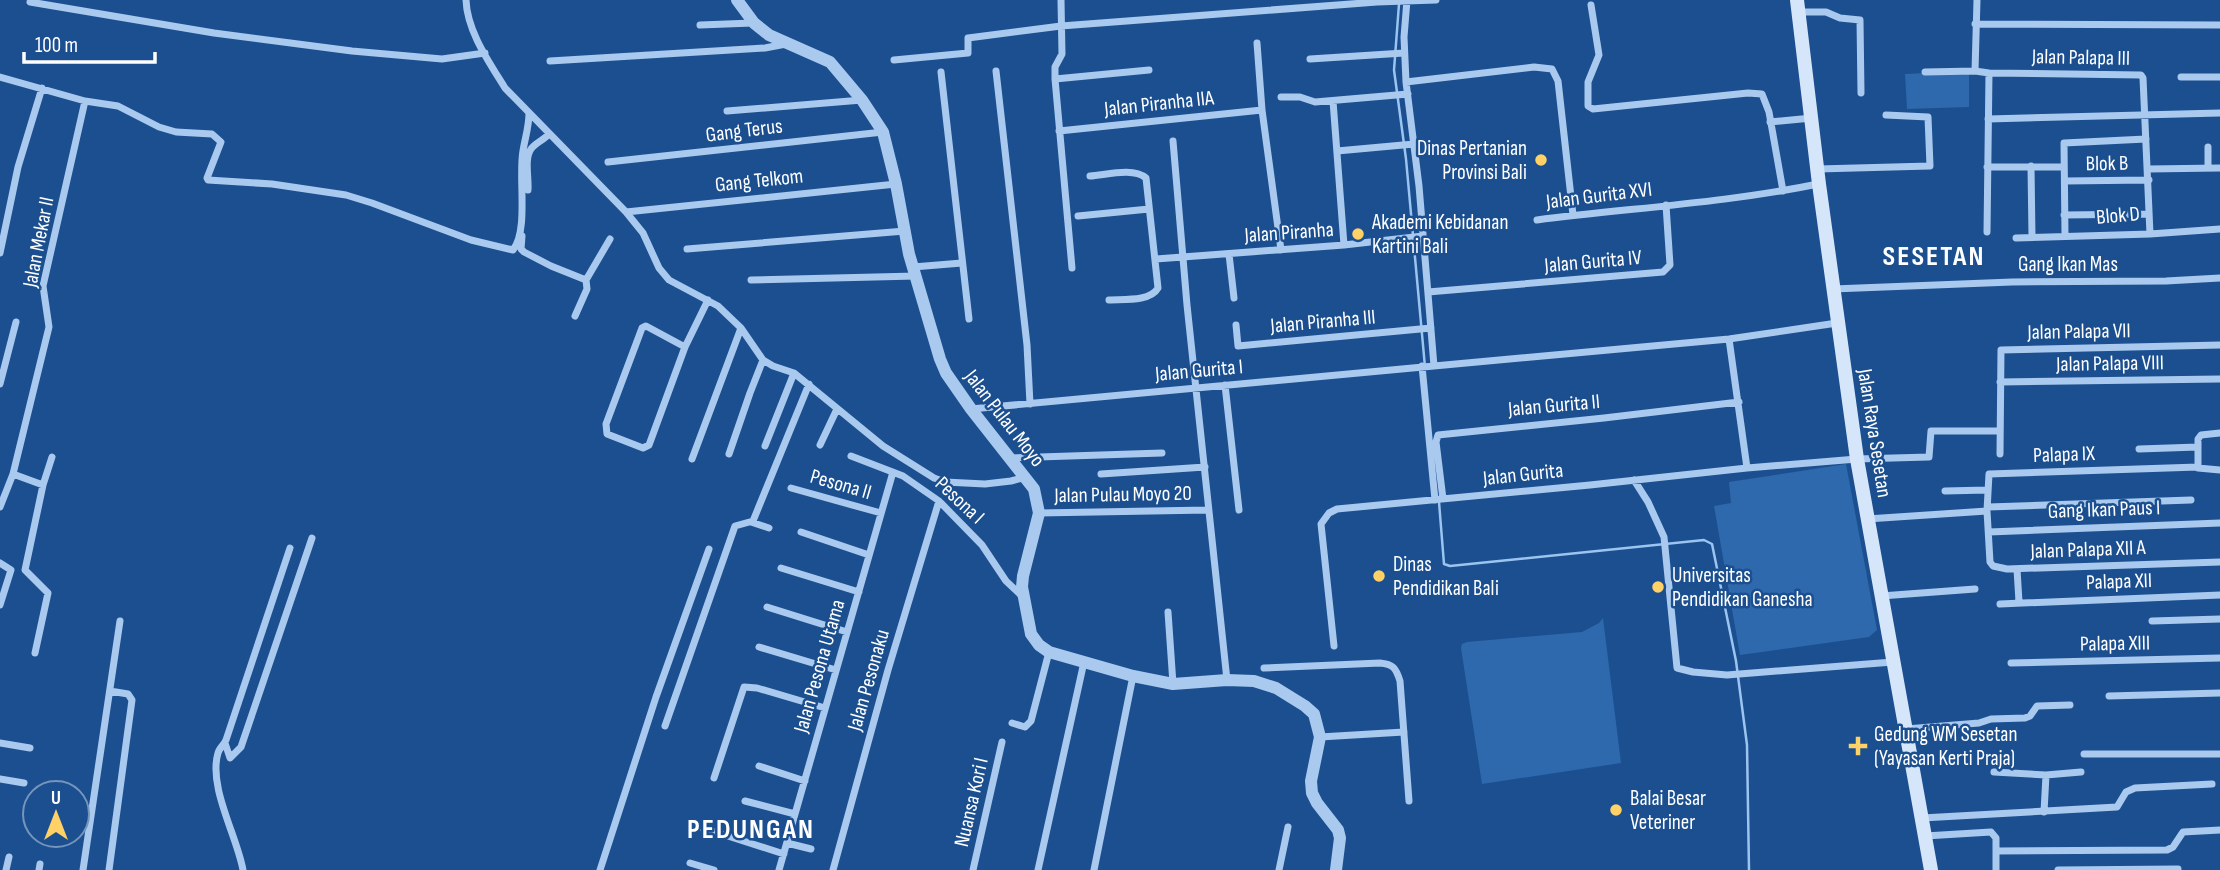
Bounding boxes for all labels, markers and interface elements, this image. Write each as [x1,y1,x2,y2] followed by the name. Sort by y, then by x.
[24,21,156,65] scale bar
[35,33,78,58] text: 100 m
[2031,44,2130,71] street label: Jalan Palapa III
[1102,85,1216,122] street label: Jalan Piranha IIA
[704,113,784,148] street label: Gang Terus
[1417,136,1527,185] place label: Dinas Pertanian Provinsi Bali
[2085,151,2129,176] street label: Blok B
[1533,152,1549,168] marker: Dinas Pertanian Provinsi Bali
[714,163,804,198] street label: Gang Telkom
[1544,177,1653,215] street label: Jalan Gurita XVI
[17,195,59,290] street label: Jalan Mekar II
[2095,201,2141,230] street label: Blok D
[1371,210,1508,259] place label: Akademi Kebidanan Kartini Bali
[1243,217,1334,248] street label: Jalan Piranha
[1350,226,1366,242] marker: Akademi Kebidanan Kartini Bali
[1883,240,1985,273] district label: SESETAN
[1542,245,1643,278] street label: Jalan Gurita IV
[2018,252,2118,277] street label: Gang Ikan Mas
[1268,304,1377,339] street label: Jalan Piranha III
[2026,318,2131,345] street label: Jalan Palapa VII
[2055,350,2164,377] street label: Jalan Palapa VIII
[1153,354,1244,387] street label: Jalan Gurita I
[958,364,1050,472] street label: Jalan Pulau Moyo
[1852,366,1897,499] street label: Jalan Raya Sesetan
[1506,389,1601,422] street label: Jalan Gurita II
[2033,441,2096,468] street label: Palapa IX
[1481,458,1564,491] street label: Jalan Gurita
[807,464,874,505] street label: Pesona II
[930,471,989,529] street label: Pesona I
[1053,481,1192,508] street label: Jalan Pulau Moyo 20
[2047,495,2161,524] street label: Gang Ikan Paus I
[2029,535,2147,564] street label: Jalan Palapa XII A
[1393,552,1499,601] place label: Dinas Pendidikan Bali
[1672,563,1813,612] place label: Universitas Pendidikan Ganesha
[1371,568,1387,584] marker: Dinas Pendidikan Bali
[2086,568,2152,595] street label: Palapa XII
[1650,579,1666,595] marker: Universitas Pendidikan Ganesha
[788,597,850,736] street label: Jalan Pesona Utama
[842,627,895,735] street label: Jalan Pesonaku
[2080,630,2150,657] street label: Palapa XIII
[1874,722,2017,771] place label: Gedung WM Sesetan (Yayasan Kerti Praja)
[1848,736,1868,756] marker: Gedung WM Sesetan (Yayasan Kerti Praja)
[949,755,994,849] street label: Nuansa Kori I
[21,779,91,849] north arrow
[1630,786,1706,835] place label: Balai Besar Veteriner
[51,787,61,810] text: U
[1608,802,1624,818] marker: Balai Besar Veteriner
[687,813,815,846] district label: PEDUNGAN

